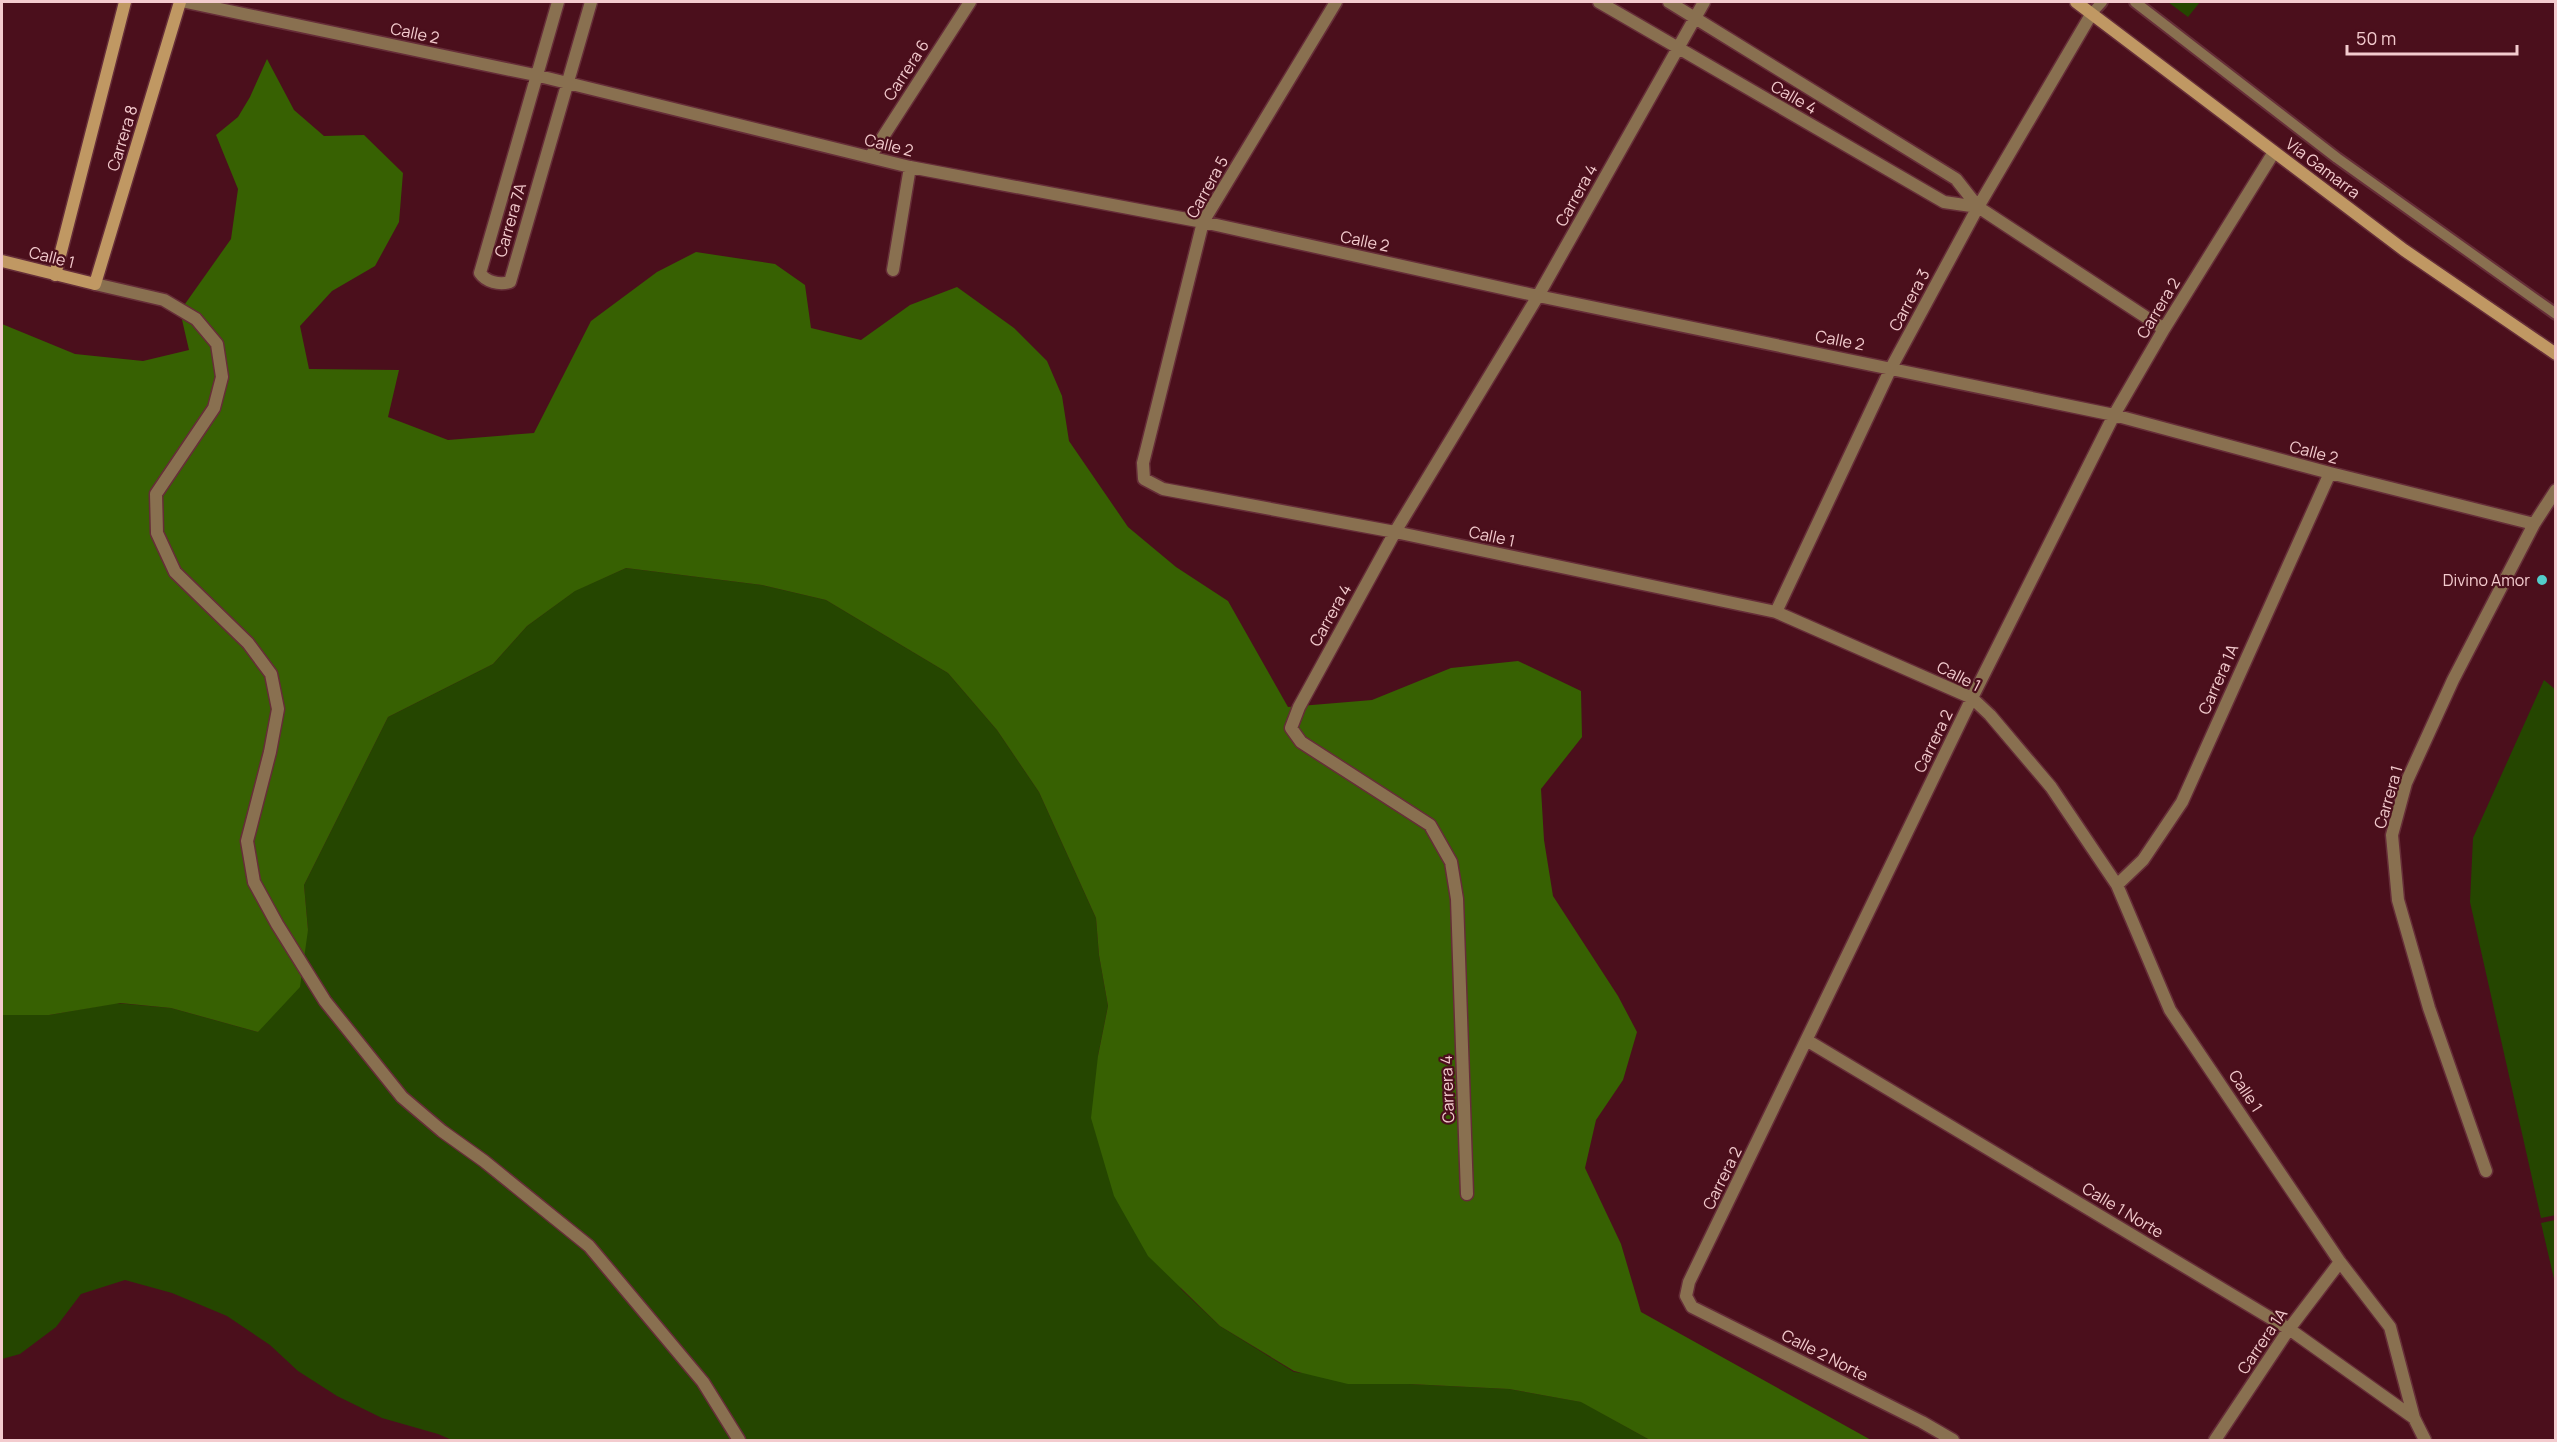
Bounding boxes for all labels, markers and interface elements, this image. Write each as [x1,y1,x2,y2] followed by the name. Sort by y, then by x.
[389,17,441,49] street label: Calle 2
[2347,18,2516,56] scale bar
[2356,26,2396,50] text: 50 m
[878,35,934,105] street label: Carrera 6
[1767,75,1821,119] street label: Calle 4
[102,102,142,174] street label: Carrera 8
[862,128,916,162] street label: Calle 2
[2281,133,2365,203] street label: Vía Gamarra
[1181,152,1233,222] street label: Carrera 5
[1550,160,1602,230] street label: Carrera 4
[489,180,531,260] street label: Carrera 7A
[1339,225,1391,257] street label: Calle 2
[27,241,77,273] street label: Calle 1
[1883,265,1935,335] street label: Carrera 3
[2131,273,2185,343] street label: Carrera 2
[1814,324,1866,356] street label: Calle 2
[2287,435,2341,469] street label: Calle 2
[1467,520,1517,552] street label: Calle 1
[2443,569,2530,591] place label: Divino Amor
[2535,573,2549,587] marker: Divino Amor
[1304,580,1356,650] street label: Carrera 4
[2193,640,2243,718] street label: Carrera 1A
[1933,656,1985,696] street label: Calle 1
[1908,706,1958,776] street label: Carrera 2
[2368,763,2408,831] street label: Carrera 1
[1435,1055,1459,1123] street label: Carrera 4
[2224,1066,2268,1116] street label: Calle 1
[1697,1143,1747,1213] street label: Carrera 2
[2078,1177,2168,1243] street label: Calle 1 Norte
[2232,1304,2292,1378] street label: Carrera 1A
[1778,1324,1872,1386] street label: Calle 2 Norte

